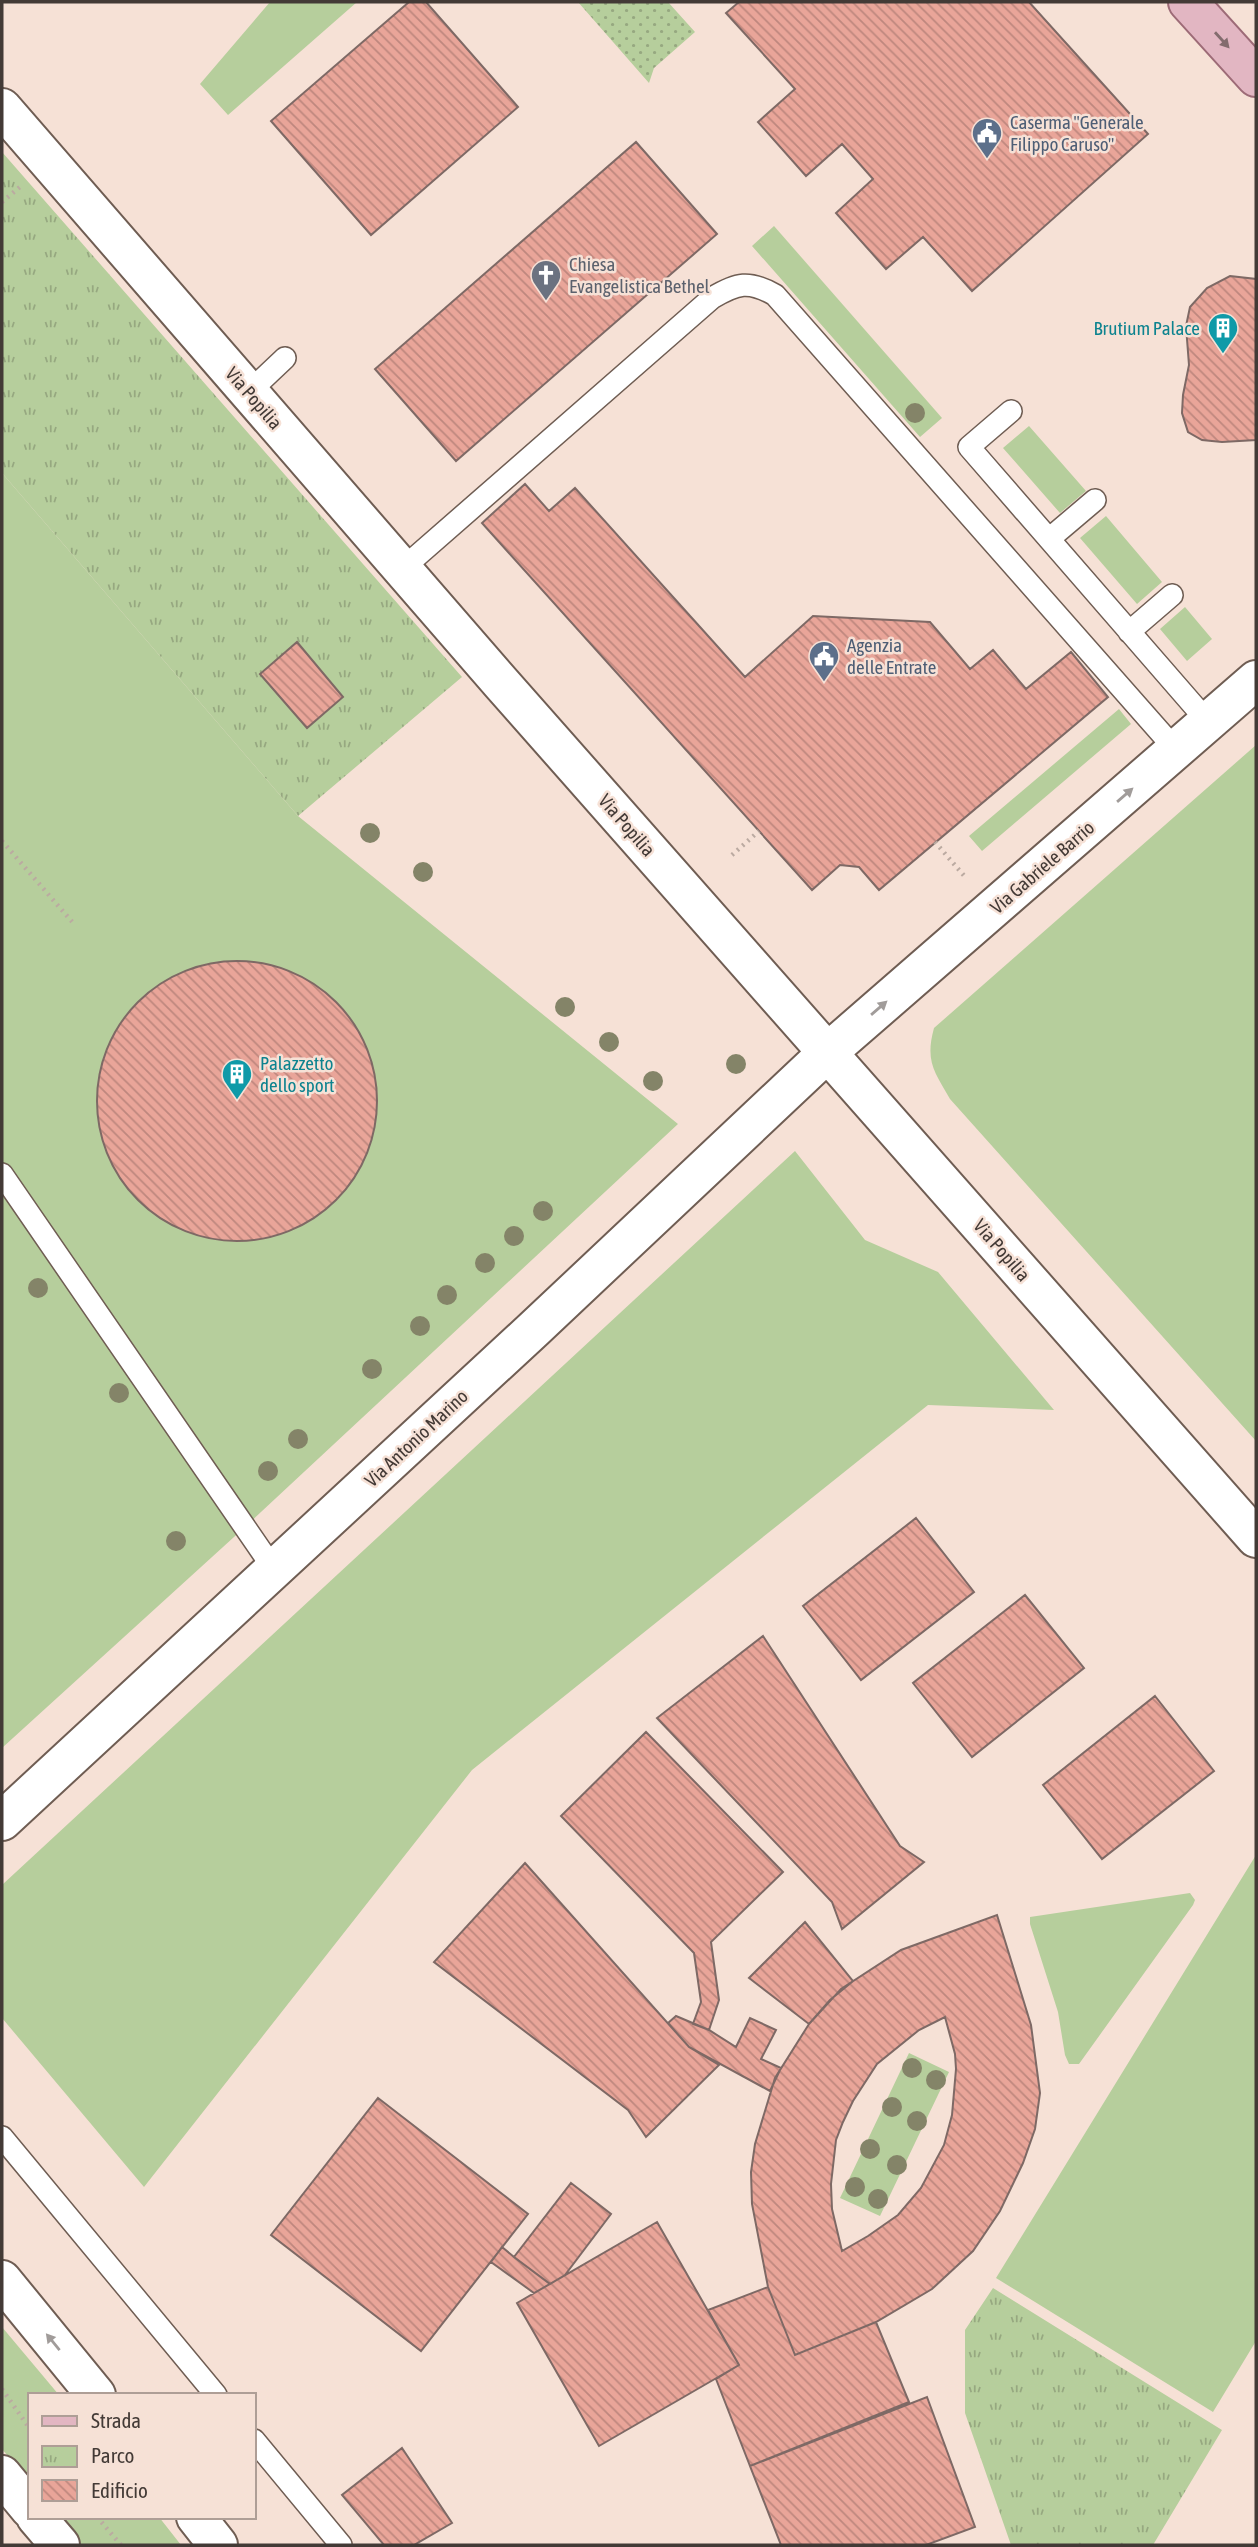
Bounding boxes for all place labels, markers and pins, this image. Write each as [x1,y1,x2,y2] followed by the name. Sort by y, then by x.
[1010,111,1144,155] place label: Caserma "Generale Filippo Caruso"
[970,116,1004,160] public building icon: Caserma "Generale Filippo Caruso"
[569,253,710,297] place label: Chiesa Evangelistica Bethel
[529,258,563,302] church icon: Chiesa Evangelistica Bethel
[1206,311,1240,355] building icon: Brutium Palace
[1094,317,1200,339] place label: Brutium Palace
[847,634,937,678] place label: Agenzia delle Entrate
[807,639,841,683] public building icon: Agenzia delle Entrate
[260,1052,335,1096] place label: Palazzetto dello sport
[220,1057,254,1101] building icon: Palazzetto dello sport

